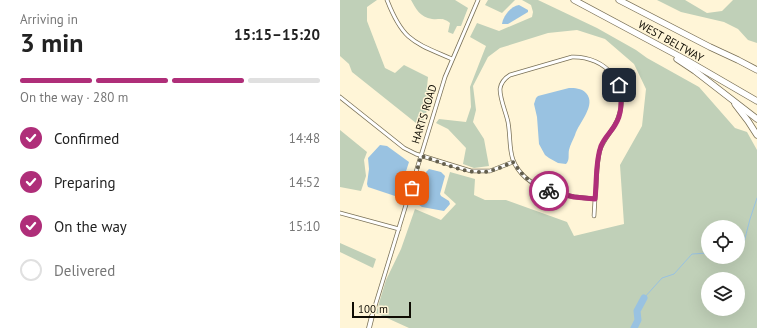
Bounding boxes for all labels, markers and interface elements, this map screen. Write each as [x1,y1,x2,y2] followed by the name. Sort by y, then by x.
[20,11,78,28] text: Arriving in
[636,17,707,65] street label: WEST BELTWAY
[234,25,320,44] text: 15:15–15:20
[20,26,83,59] text: 3 min
[602,68,636,102] pin
[608,74,630,96] icon: home
[408,83,440,145] street label: HARTS ROAD
[20,89,128,106] text: On the way · 280 m
[20,127,42,149] icon: check
[54,129,119,148] text: Confirmed
[289,130,320,147] text: 14:48
[20,171,42,193] icon: check
[395,171,429,205] pin
[529,171,569,211] courier
[54,173,116,192] text: Preparing
[289,174,320,191] text: 14:52
[401,177,423,199] icon: bag
[538,180,560,202] icon: bike
[20,215,42,237] icon: check
[54,217,127,236] text: On the way
[289,218,320,235] text: 15:10
[701,220,745,316] map controls
[701,220,745,264] button: locate
[54,261,115,280] text: Delivered
[701,272,745,316] button: layers
[352,300,411,319] scale bar
[358,302,388,316] text: 100 m

